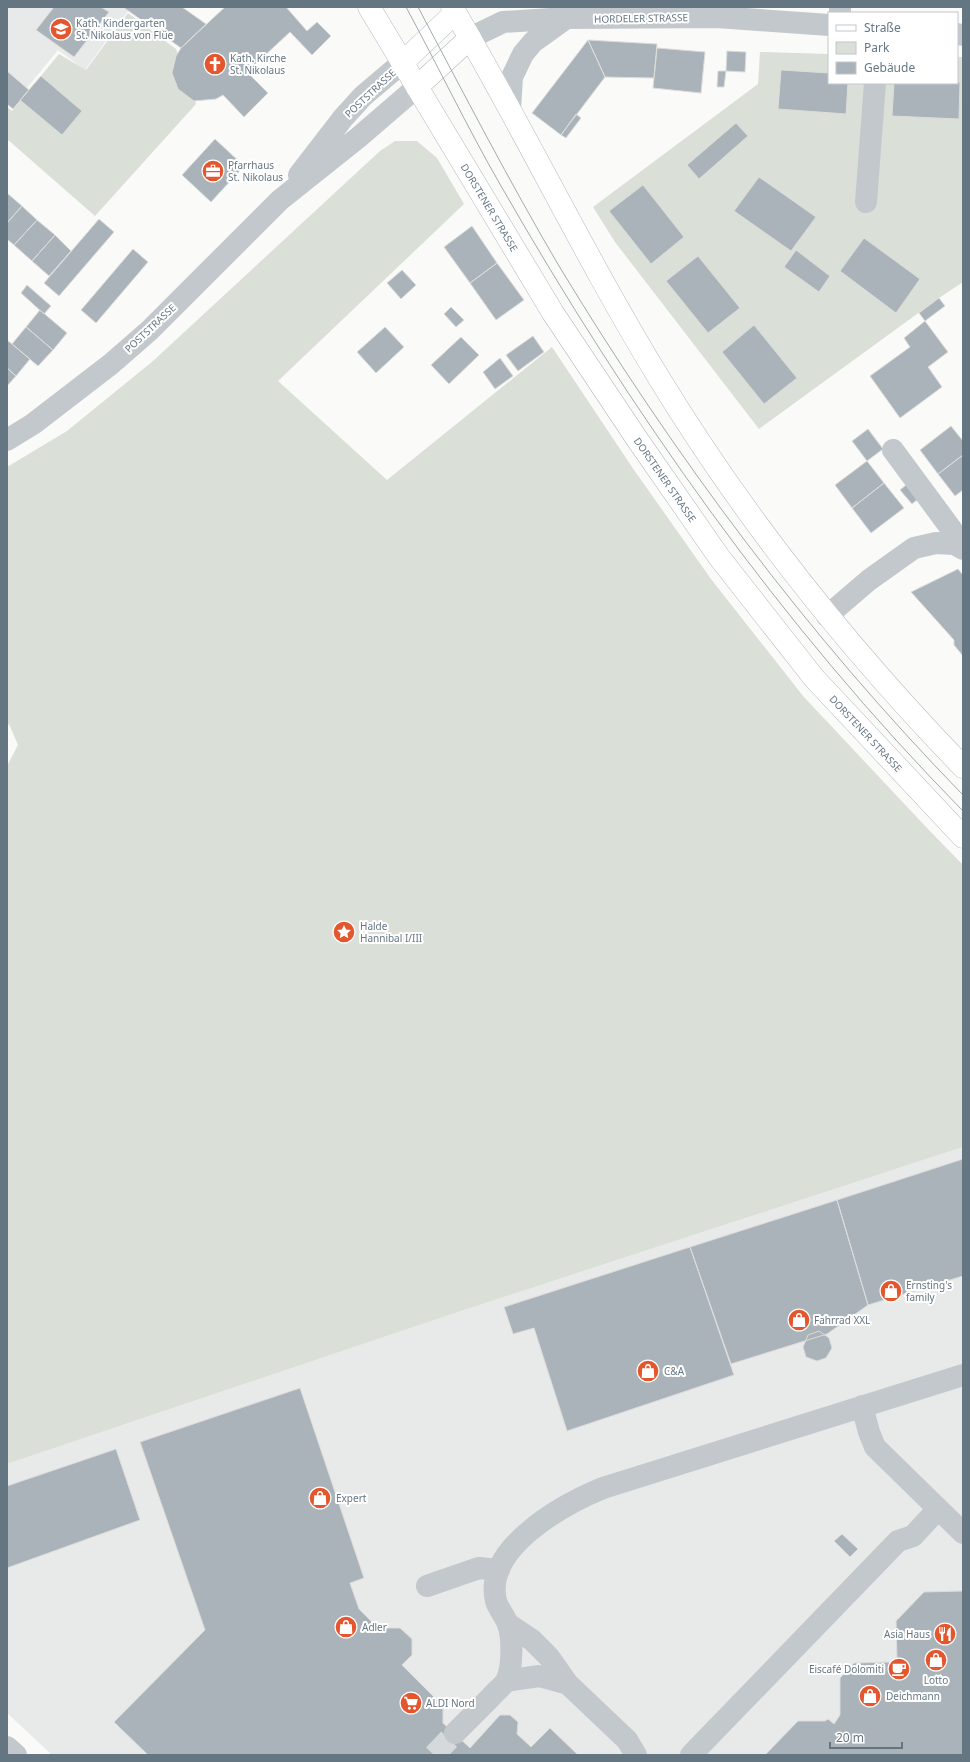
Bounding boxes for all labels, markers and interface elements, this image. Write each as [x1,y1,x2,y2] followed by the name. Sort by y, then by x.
[594,10,688,26] street label: HORDELER STRASSE
[828,12,958,84] legend
[48,16,74,42] school or university icon: Kath. Kindergarten St. Nikolaus von Flüe
[76,16,174,42] place label: Kath. Kindergarten St. Nikolaus von Flüe
[864,19,901,36] text: Straße
[864,39,890,56] text: Park
[202,51,228,77] church icon: Kath. Kirche St. Nikolaus
[230,51,287,77] place label: Kath. Kirche St. Nikolaus
[864,59,915,76] text: Gebäude
[341,66,399,120] street label: POSTSTRASSE
[200,158,226,184] office icon: Pfarrhaus St. Nikolaus
[228,158,283,184] place label: Pfarrhaus St. Nikolaus
[458,161,521,254] street label: DORSTENER STRASSE
[121,301,179,355] street label: POSTSTRASSE
[631,434,700,525] street label: DORSTENER STRASSE
[827,692,905,775] street label: DORSTENER STRASSE
[331,919,357,945] place icon: Halde Hannibal I/III
[360,919,422,945] place label: Halde Hannibal I/III
[878,1278,904,1304] shop icon: Ernsting's family
[906,1278,952,1304] place label: Ernsting's family
[786,1307,812,1333] shop icon: Fahrrad XXL
[814,1313,870,1327] place label: Fahrrad XXL
[635,1358,661,1384] shop icon: C&A
[664,1364,685,1378] place label: C&A
[307,1485,333,1511] shop icon: Expert
[336,1491,367,1505] place label: Expert
[333,1614,359,1640] shop icon: Adler
[362,1620,387,1634] place label: Adler
[932,1621,958,1647] restaurant icon: Asia Haus
[884,1627,930,1641] place label: Asia Haus
[923,1647,949,1673] shop icon: Lotto
[886,1656,912,1682] cafe icon: Eiscafé Dolomiti
[809,1662,884,1676] place label: Eiscafé Dolomiti
[924,1673,948,1687] place label: Lotto
[857,1683,883,1709] shop icon: Deichmann
[886,1689,940,1703] place label: Deichmann
[398,1690,424,1716] supermarket icon: ALDI Nord
[426,1696,475,1710] place label: ALDI Nord
[830,1724,902,1750] scale bar
[836,1729,864,1746] text: 20 m

